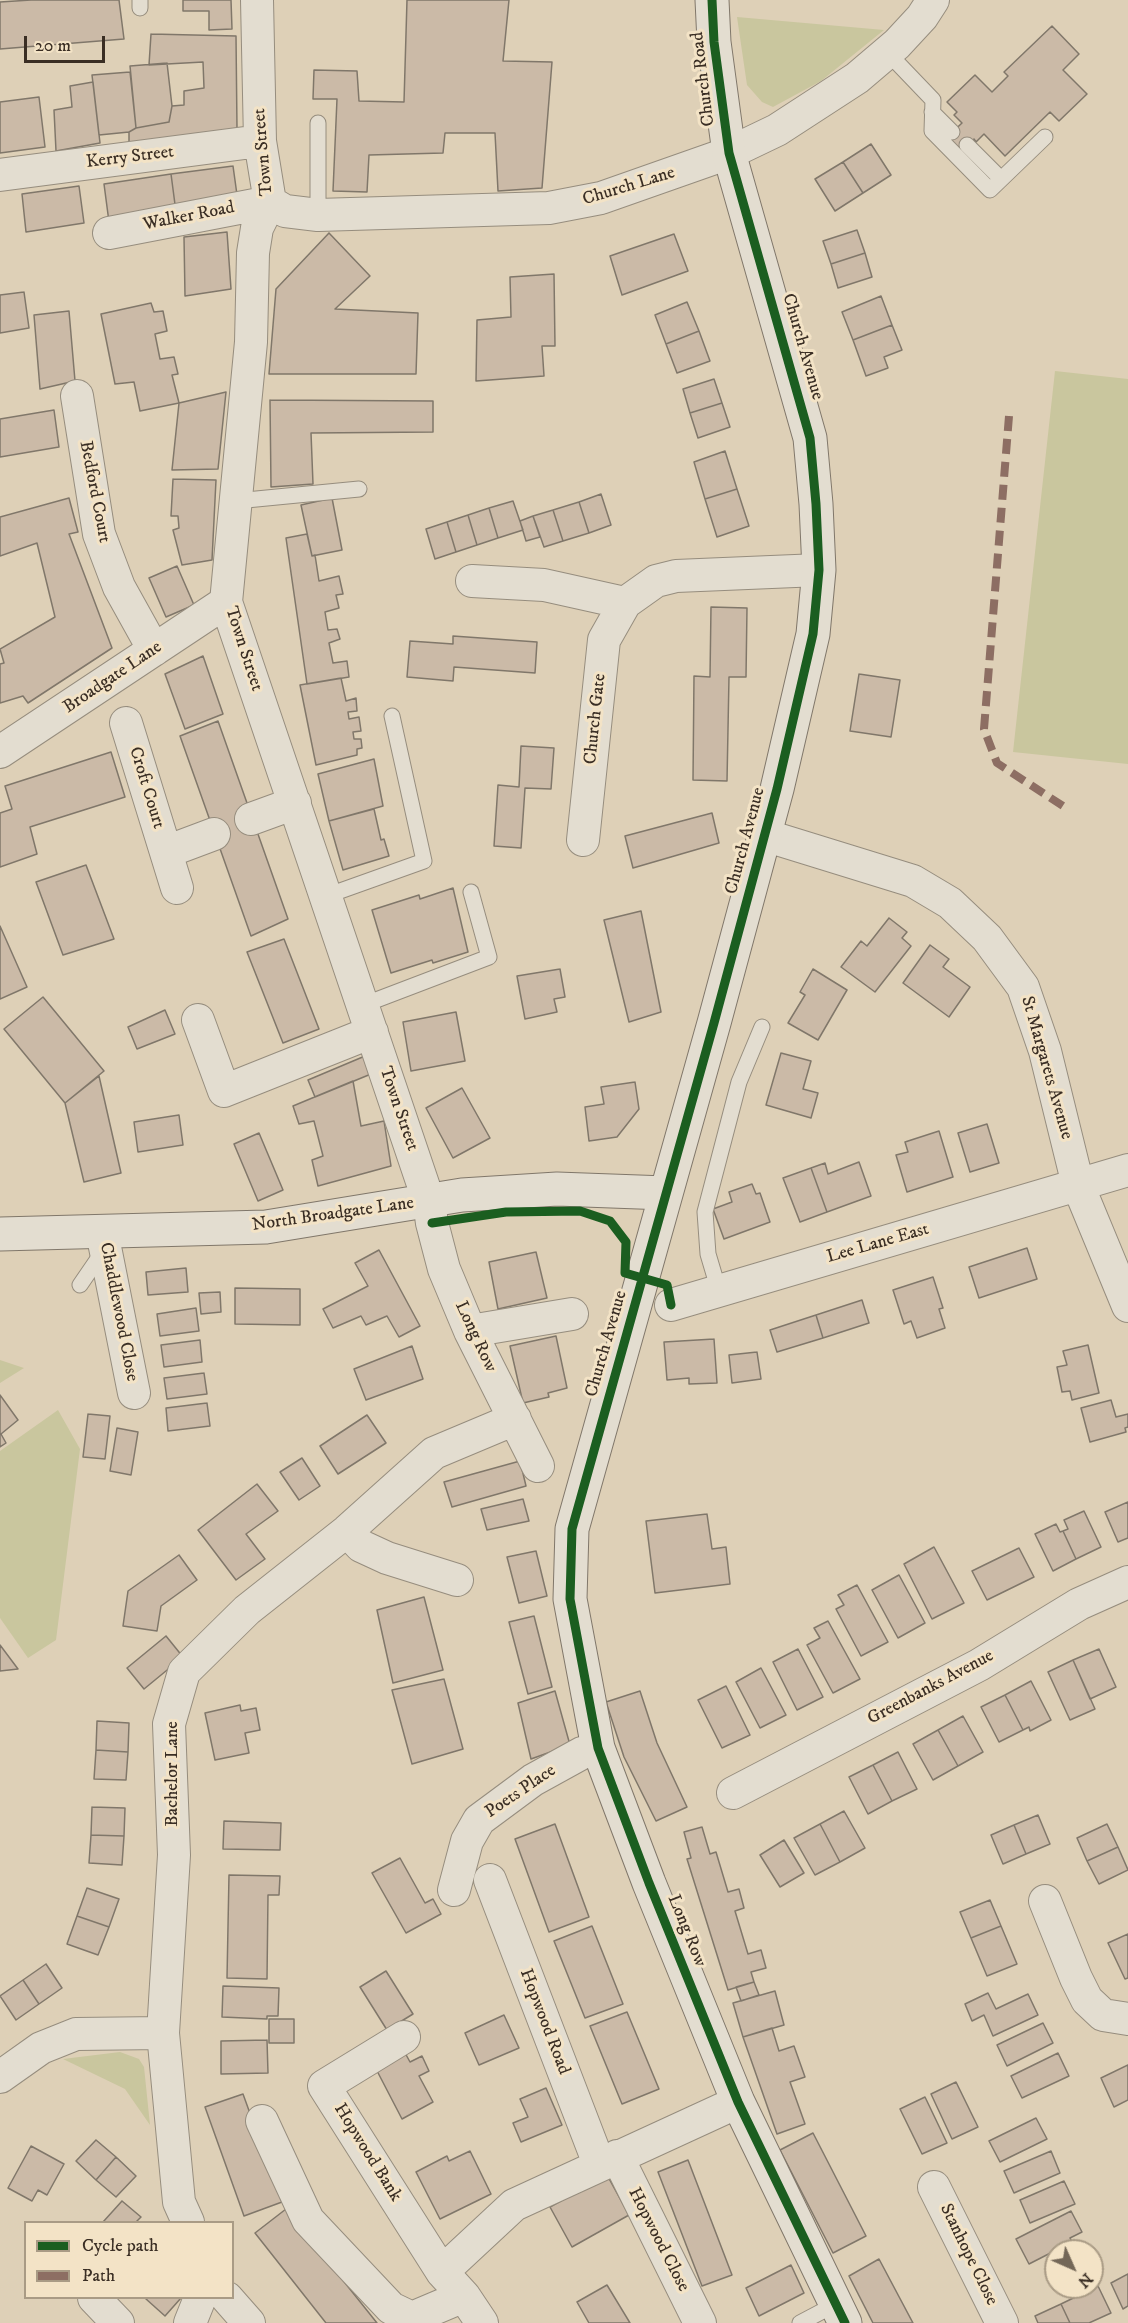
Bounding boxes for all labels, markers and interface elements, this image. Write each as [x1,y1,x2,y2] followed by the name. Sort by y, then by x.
[27,24,108,62] scale bar
[687,31,721,127] street label: Church Road
[35,35,71,57] text: 20 m
[249,107,279,197] street label: Town Street
[85,142,175,174] street label: Kerry Street
[580,163,678,211] street label: Church Lane
[142,198,236,236] street label: Walker Road
[777,291,827,403] street label: Church Avenue
[74,439,114,545] street label: Bedford Court
[219,604,267,694] street label: Town Street
[60,637,166,719] street label: Broadgate Lane
[580,673,612,765] street label: Church Gate
[123,744,169,832] street label: Croft Court
[721,785,771,897] street label: Church Avenue
[1015,994,1077,1142] street label: St Margarets Avenue
[373,1064,423,1154] street label: Town Street
[251,1193,415,1237] street label: North Broadgate Lane
[824,1219,932,1269] street label: Lee Lane East
[94,1241,142,1383] street label: Chaddlewood Close
[582,1288,632,1400] street label: Church Avenue
[449,1298,501,1376] street label: Long Row
[864,1646,998,1730] street label: Greenbanks Avenue
[162,1721,184,1827] street label: Bachelor Lane
[482,1761,560,1823] street label: Poets Place
[662,1892,710,1970] street label: Long Row
[514,1966,574,2078] street label: Hopwood Road
[328,2100,406,2206] street label: Hopwood Bank
[623,2184,693,2296] street label: Hopwood Close
[934,2201,1002,2309] street label: Stanhope Close
[24,2221,234,2299] legend
[82,2235,159,2257] text: Cycle path
[1044,2239,1104,2299] north arrow
[82,2265,115,2287] text: Path
[1074,2269,1097,2292] text: N

